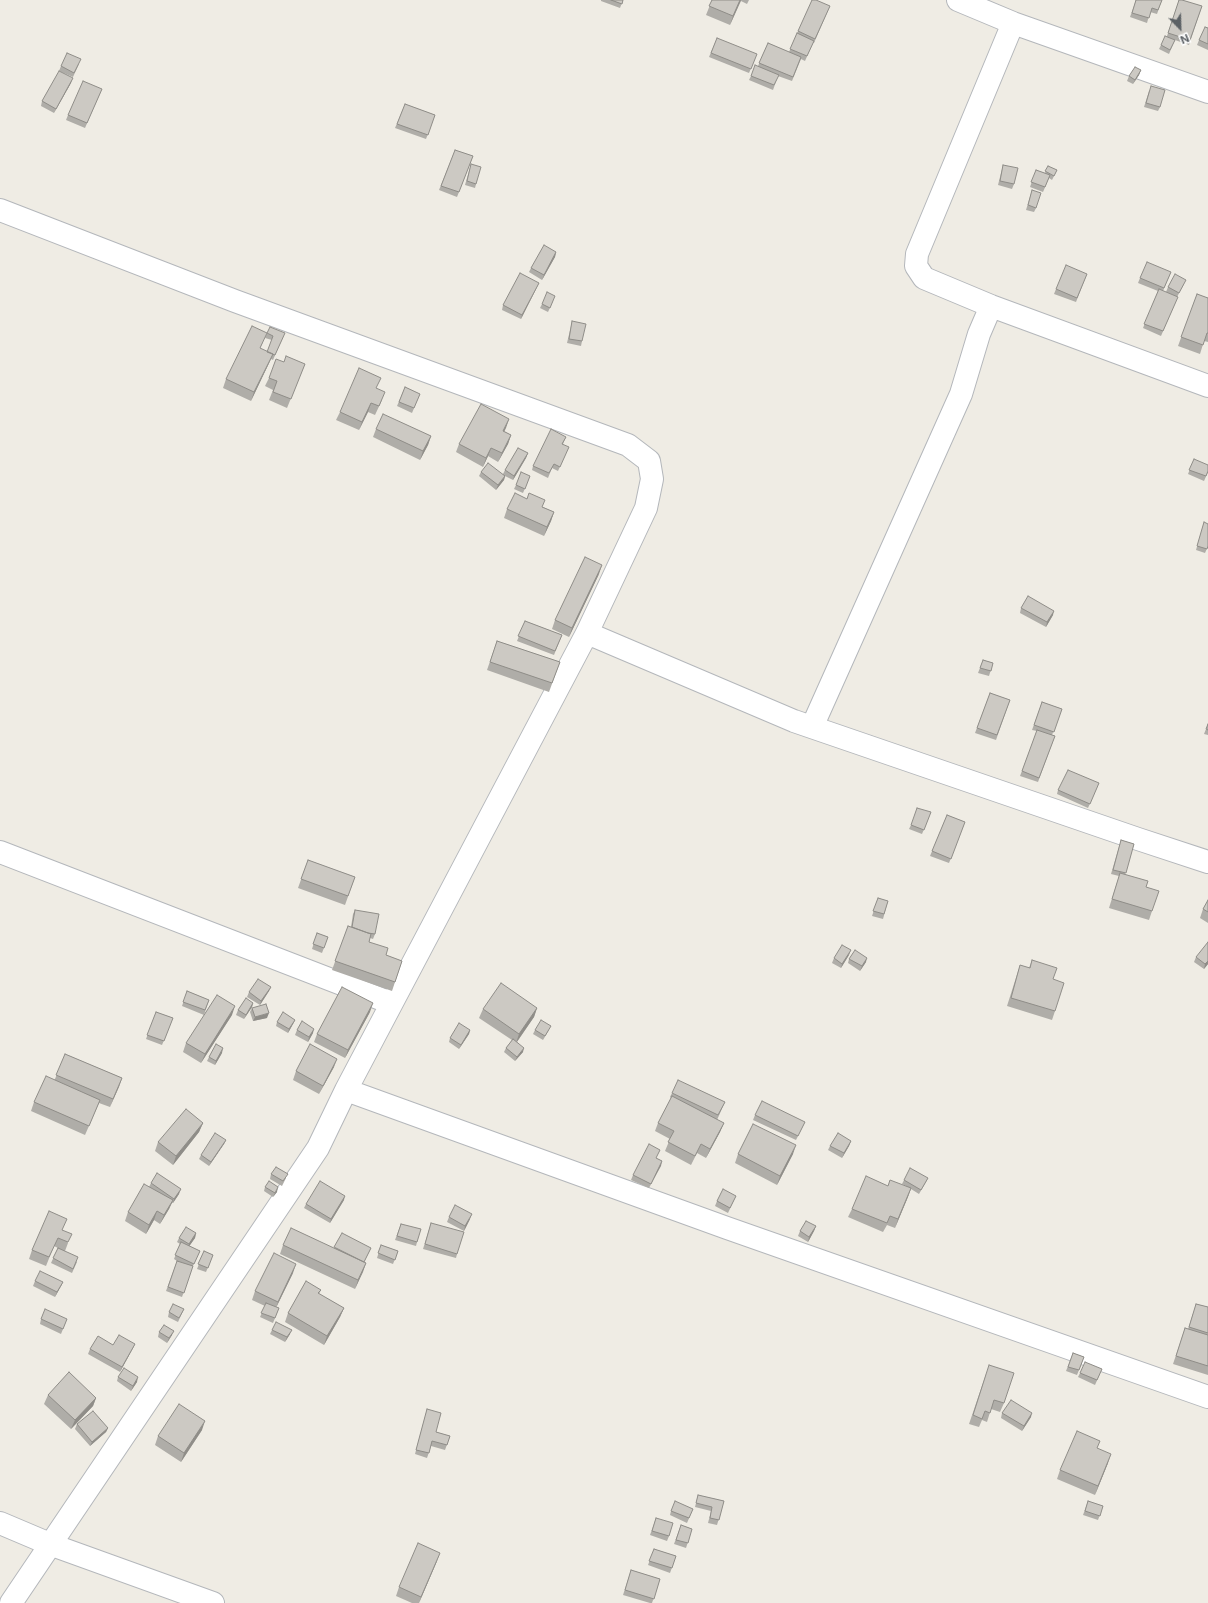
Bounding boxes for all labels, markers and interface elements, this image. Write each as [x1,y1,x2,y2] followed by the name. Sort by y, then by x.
[1160,8,1200,48] north arrow
[1178,31,1191,47] text: N

